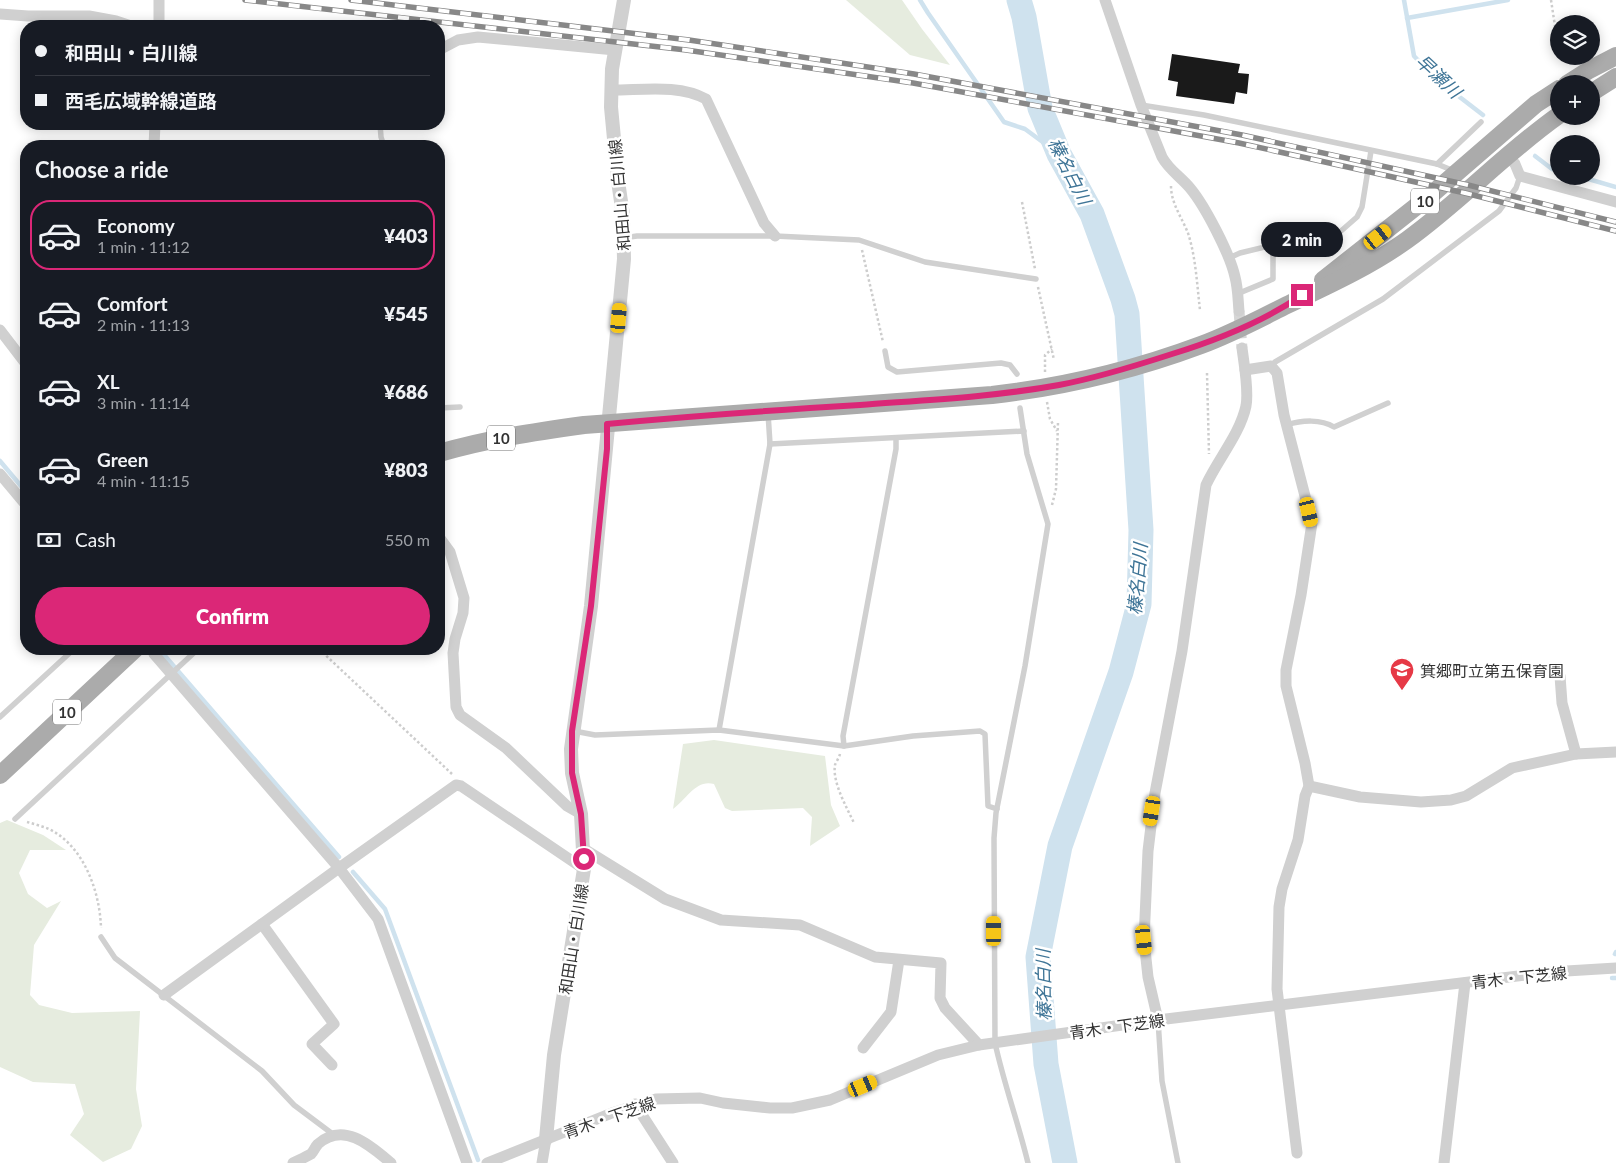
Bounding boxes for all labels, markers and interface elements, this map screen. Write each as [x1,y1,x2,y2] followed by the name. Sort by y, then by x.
[1550,15,1600,185] map controls
[1550,15,1600,65] button: layers
[65,41,198,64] text: 和田山・白川線
[1412,50,1468,104] water label: 早瀬川
[1550,75,1600,125] button: +
[65,89,217,112] text: 西毛広域幹線道路
[1044,134,1097,210] water label: 榛名白川
[1550,135,1600,185] button: −
[605,138,633,252] street label: 和田山・白川線
[35,156,169,183] text: Choose a ride
[1411,188,1439,214] road number: 10
[37,213,82,258] icon: car
[97,214,175,237] text: Economy
[1261,222,1343,258] callout: 2 min
[1361,222,1394,252] car
[384,224,428,247] text: ¥403
[1282,230,1322,249] text: 2 min
[97,237,190,256] text: 1 min · 11:12
[1291,284,1313,306] route end
[37,291,82,336] icon: car
[97,292,168,315] text: Comfort
[384,302,428,325] text: ¥545
[610,302,627,334] car
[97,315,190,334] text: 2 min · 11:13
[37,369,82,414] icon: car
[97,370,120,393] text: XL
[384,380,428,403] text: ¥686
[97,393,190,412] text: 3 min · 11:14
[487,426,515,450] road number: 10
[37,447,82,492] icon: car
[97,448,148,471] text: Green
[384,458,428,481] text: ¥803
[97,471,190,490] text: 4 min · 11:15
[1298,496,1319,528] car
[35,526,63,554] icon: cash
[75,528,116,551] text: Cash
[385,530,430,549] text: 550 m
[1123,540,1151,616] water label: 榛名白川
[35,587,430,645] button: Confirm
[1389,657,1415,691] school or university icon: 箕郷町立第五保育園
[1420,661,1564,680] place label: 箕郷町立第五保育園
[53,700,81,724] road number: 10
[1142,795,1161,827] car
[573,848,595,870] route start
[555,882,591,996] street label: 和田山・白川線
[986,916,1001,946] car
[1134,924,1153,956] car
[1031,947,1055,1021] water label: 榛名白川
[1470,963,1568,991] street label: 青木・下芝線
[1068,1010,1166,1042] street label: 青木・下芝線
[846,1073,879,1099] car
[561,1092,657,1142] street label: 青木・下芝線

